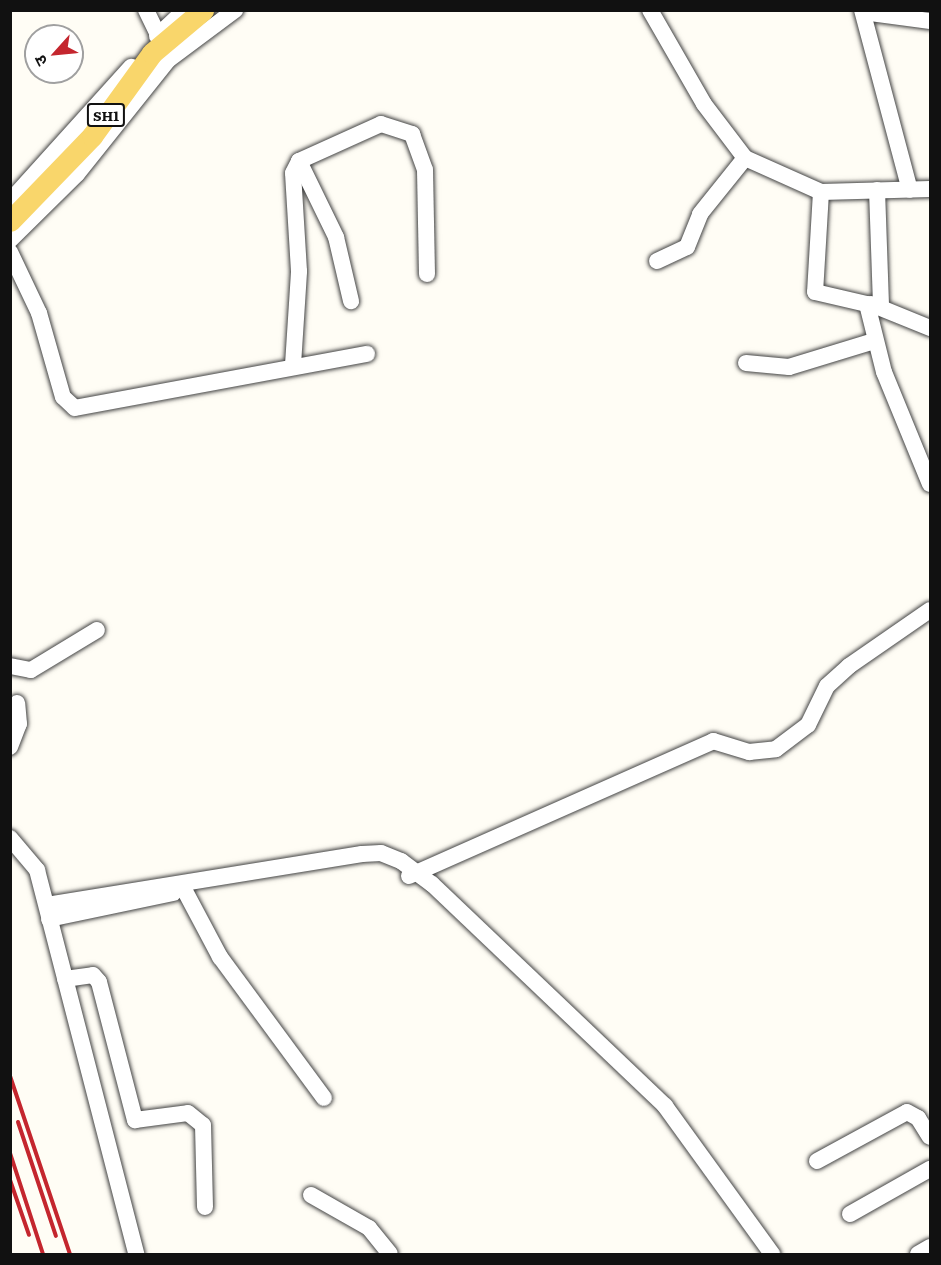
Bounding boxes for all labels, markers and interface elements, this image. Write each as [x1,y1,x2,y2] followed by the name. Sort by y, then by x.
[24,24,84,84] north arrow
[27,52,53,71] text: उ
[86,104,126,126] road number: SH1

